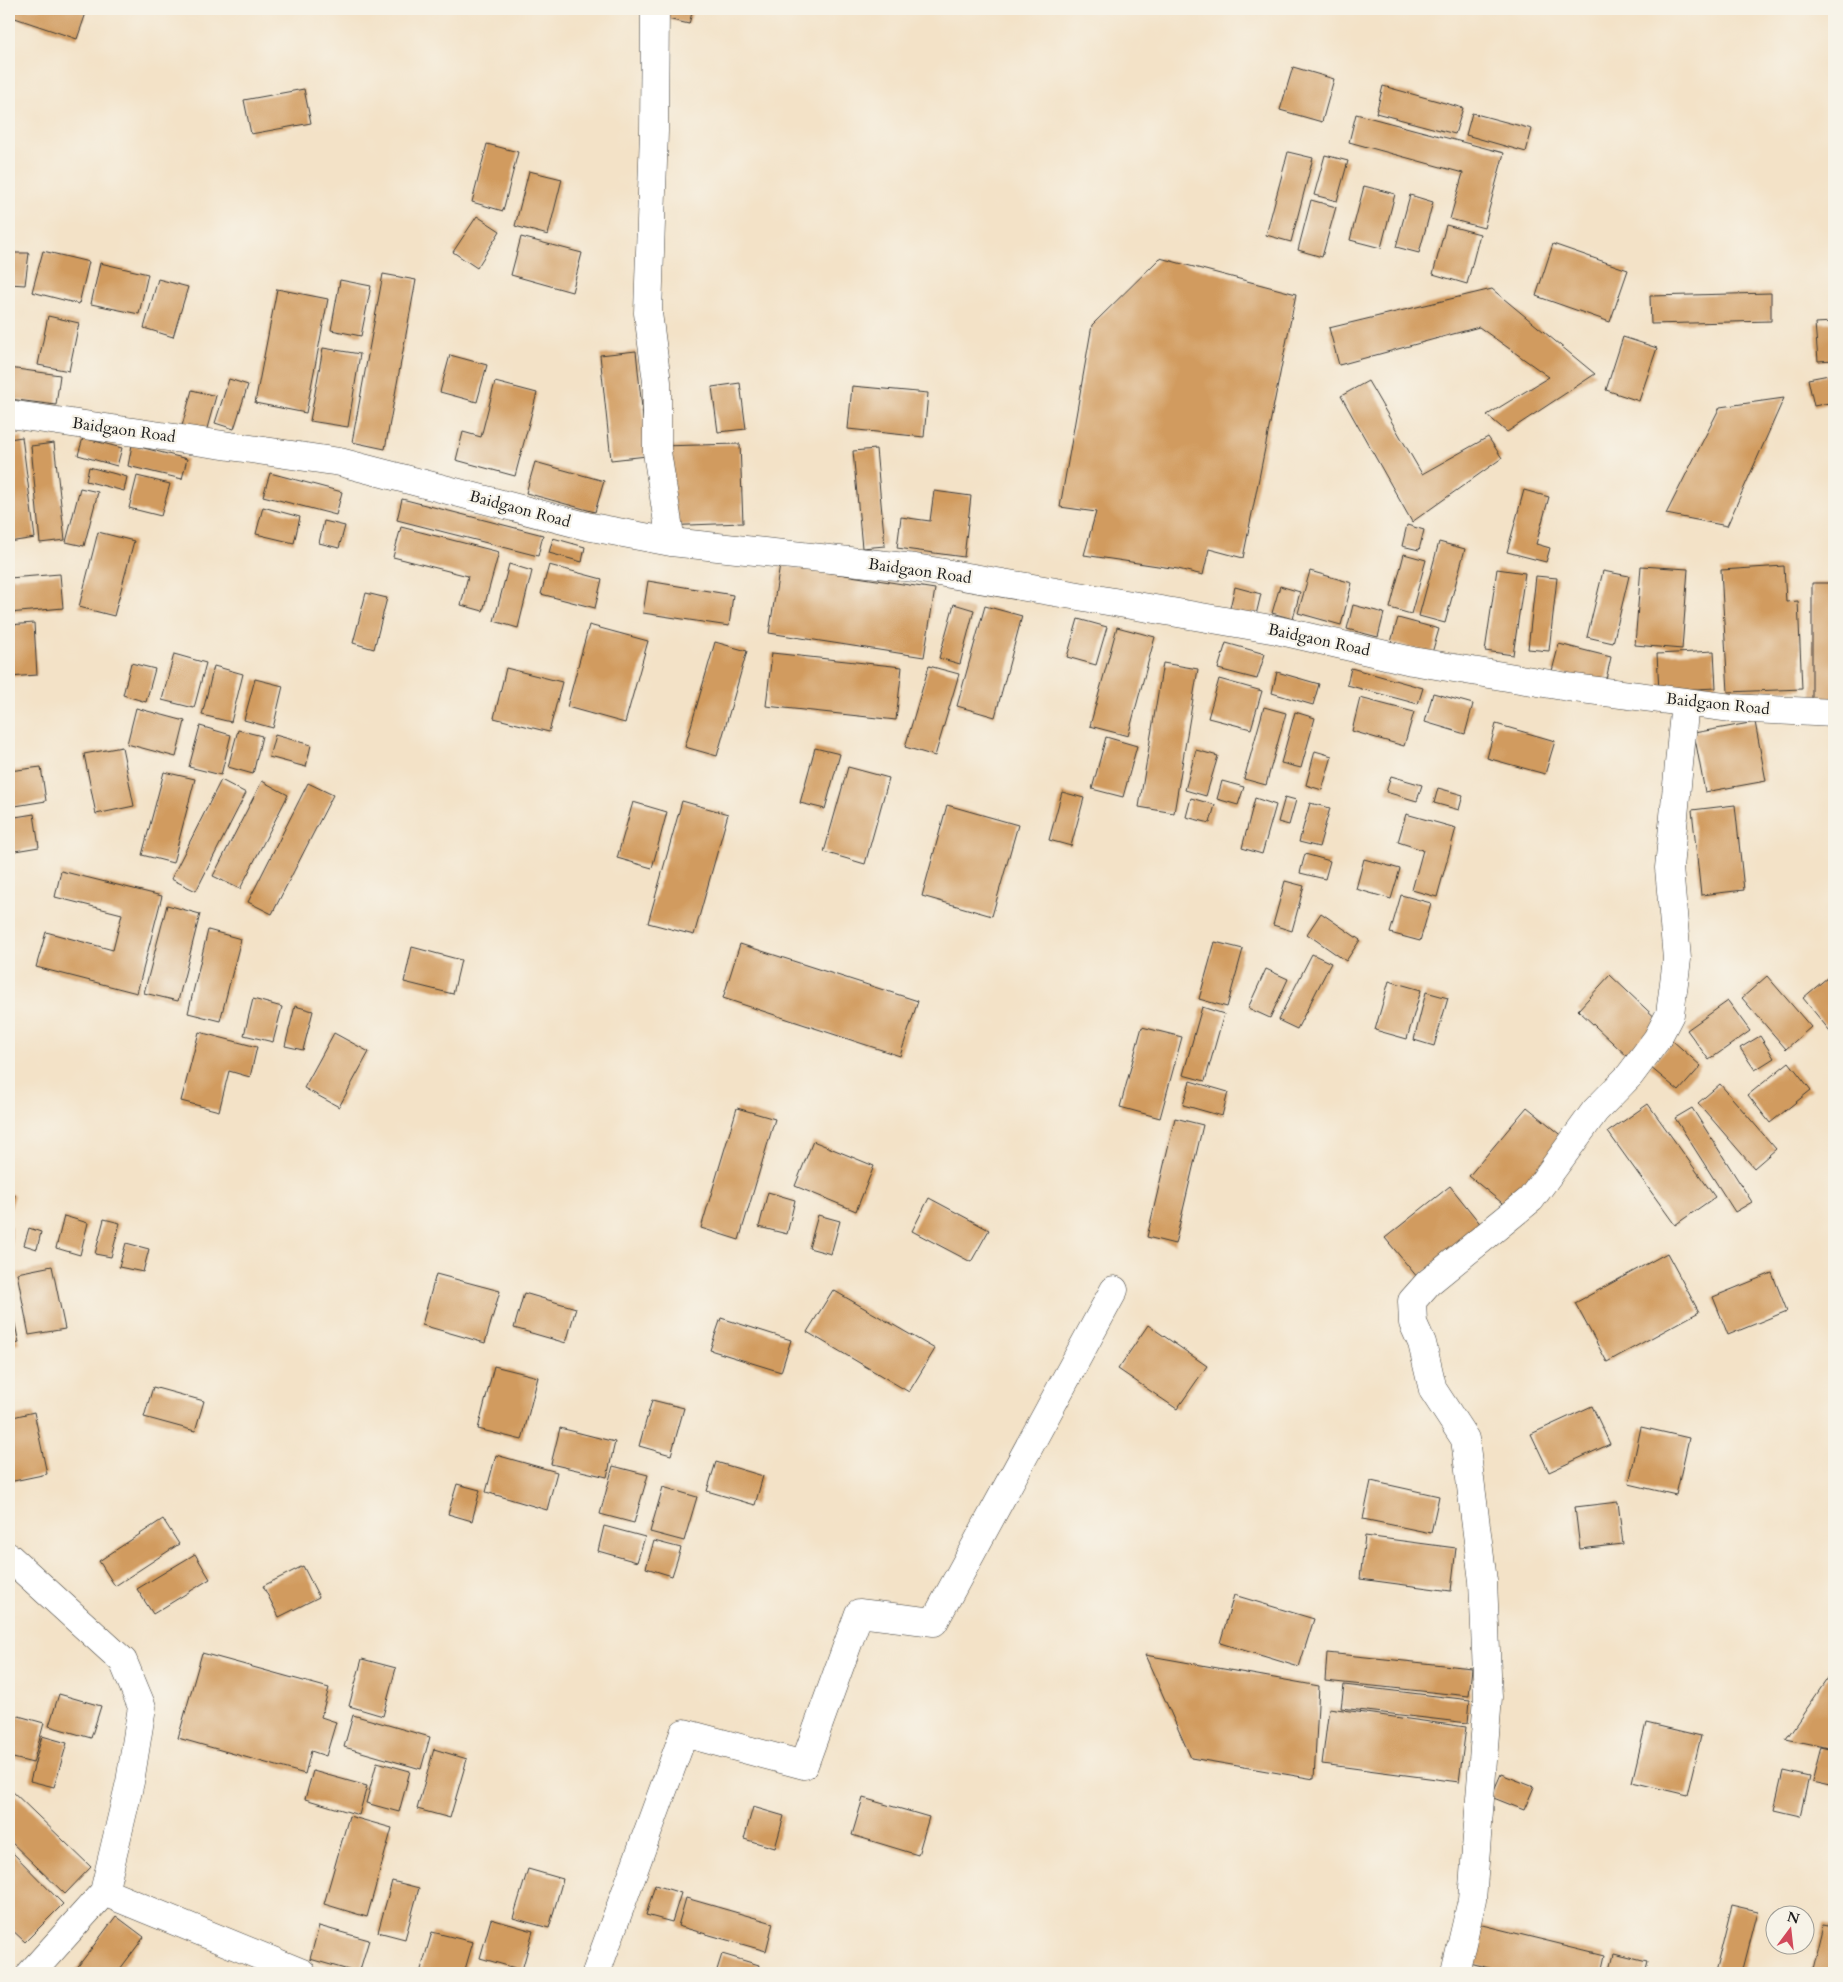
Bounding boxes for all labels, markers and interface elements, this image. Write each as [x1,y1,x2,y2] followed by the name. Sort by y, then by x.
[71,412,177,448] street label: Baidgaon Road
[467,485,573,533] street label: Baidgaon Road
[867,553,973,589] street label: Baidgaon Road
[1266,618,1373,662] street label: Baidgaon Road
[1665,688,1771,720] street label: Baidgaon Road
[1766,1904,1816,1954] north arrow
[1785,1907,1802,1929] text: N

